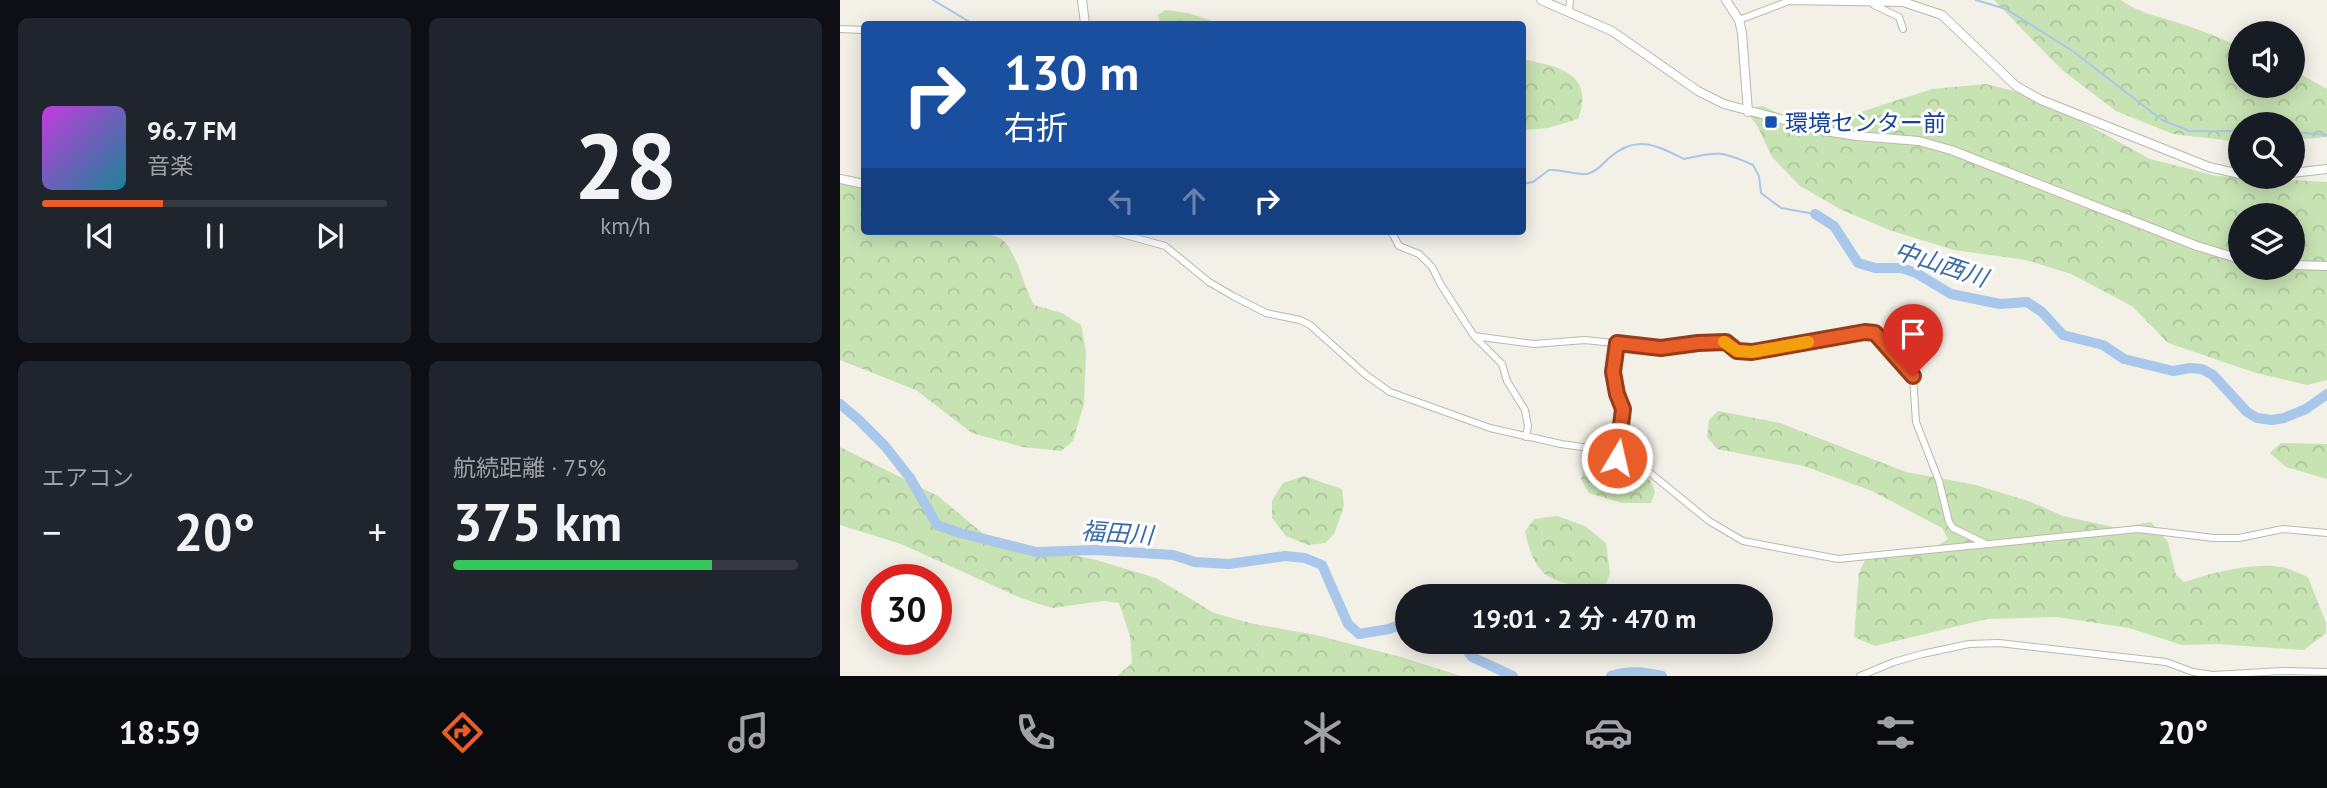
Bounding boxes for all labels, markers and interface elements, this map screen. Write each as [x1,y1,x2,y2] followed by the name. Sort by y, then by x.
[2228,21,2305,280] map controls
[2228,21,2305,98] button: sound
[1004,40,1139,104] text: 130 m
[889,49,980,140] icon: right
[574,106,677,224] text: 28
[1004,106,1068,148] text: 右折
[1785,108,1946,137] place label: 環境センター前
[2228,112,2305,189] button: search
[147,114,237,147] text: 96.7 FM
[1763,114,1779,130] marker: 環境センター前
[147,151,193,180] text: 音楽
[1102,182,1140,220] icon: left
[1175,182,1213,220] icon: ahead
[1248,182,1286,220] icon: right
[2228,203,2305,280] button: layers
[600,211,651,240] text: km/h
[81,217,119,255] icon: previous
[196,217,234,255] icon: pause
[311,217,349,255] icon: next
[1891,234,1994,295] water label: 中山西川
[1883,304,1943,376] pin
[1894,315,1932,353] icon: arrive
[1580,421,1654,495] position arrow
[453,453,606,482] text: 航続距離 · 75%
[42,463,134,492] text: エアコン
[453,488,622,555] text: 375 km
[174,498,255,565] text: 20°
[42,507,61,556] text: −
[368,507,387,556] text: +
[1080,515,1157,551] water label: 福田川
[861,564,952,655] speed limit sign: 30
[1472,602,1696,635] text: 19:01 · 2 分 · 470 m
[438,708,487,757] icon: directions
[724,708,773,757] icon: music
[1011,708,1060,757] icon: phone
[1298,708,1347,757] icon: climate
[1584,708,1633,757] icon: car
[1871,708,1920,757] icon: filters
[119,711,200,753] text: 18:59
[2158,711,2208,753] text: 20°

